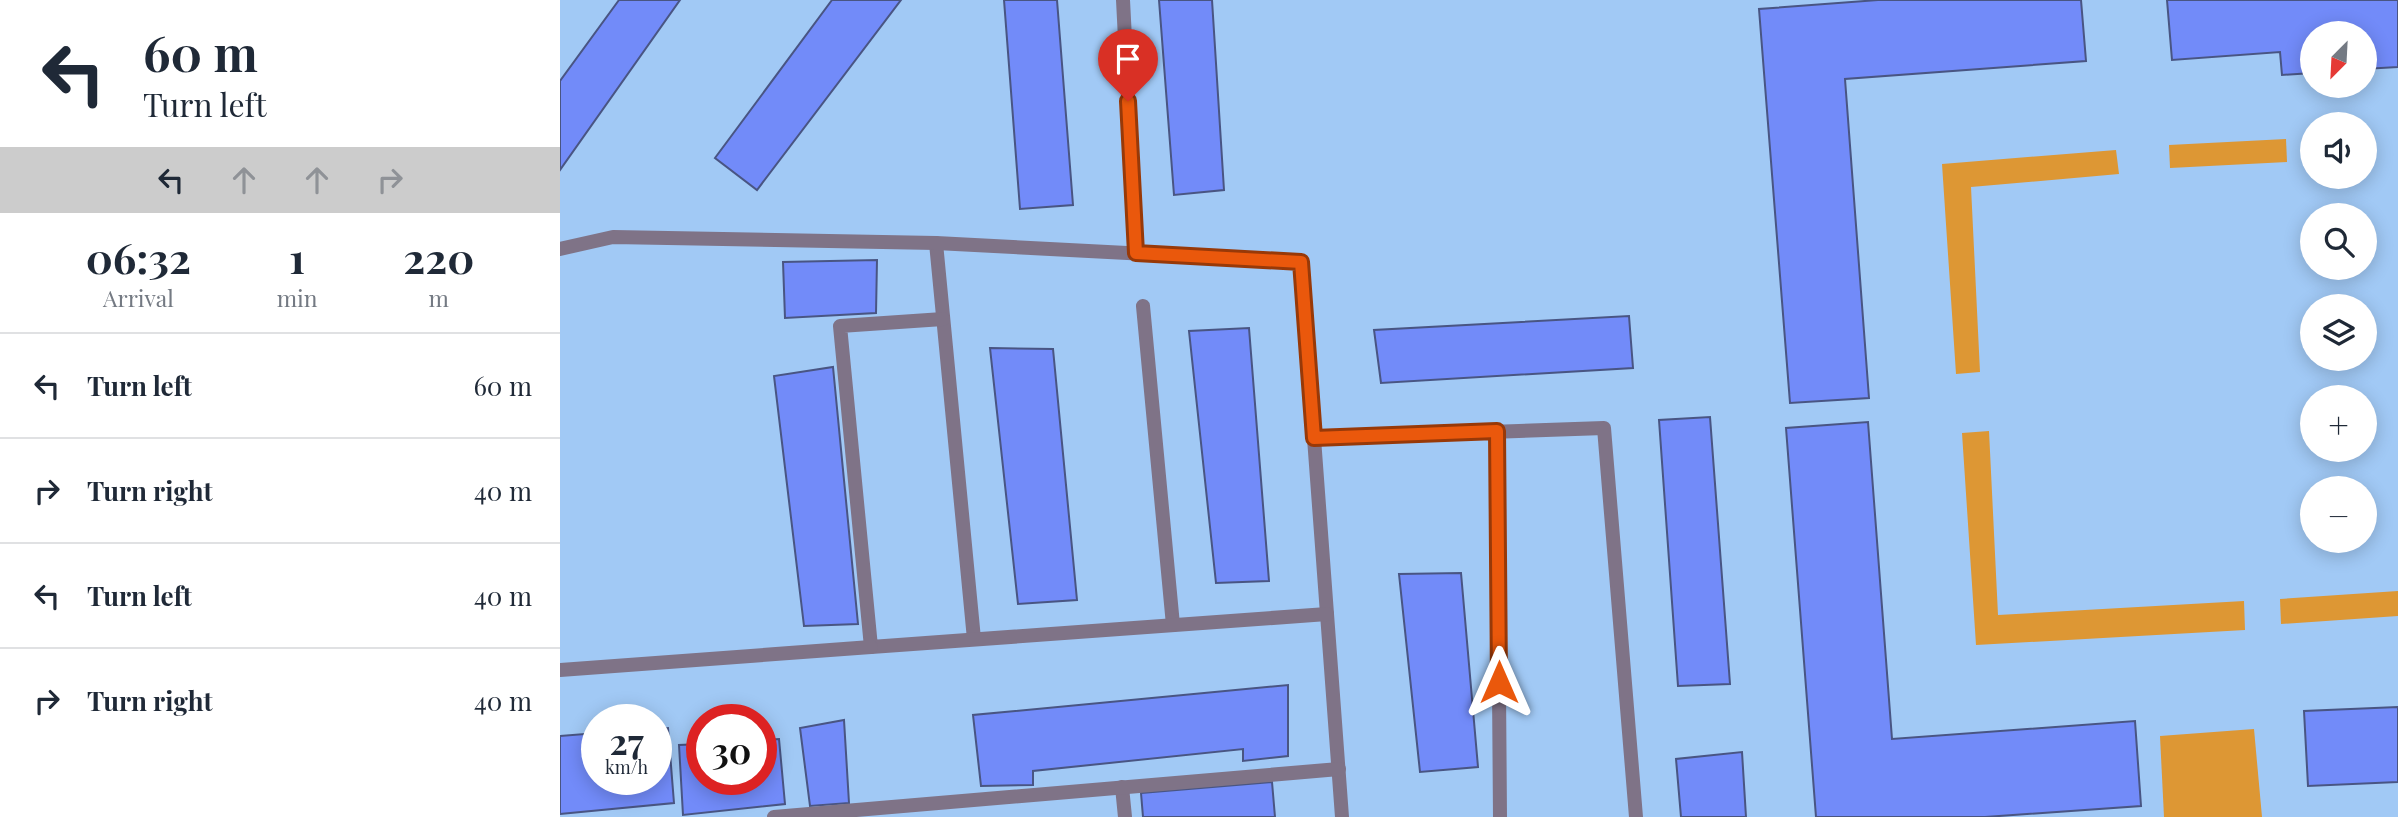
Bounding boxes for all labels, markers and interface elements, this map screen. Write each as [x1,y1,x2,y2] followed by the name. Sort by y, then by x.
[143,19,258,84] text: 60 m
[2300,21,2376,98] north arrow
[2300,21,2377,553] map controls
[28,28,119,119] icon: left
[1098,29,1158,101] pin
[1109,40,1147,78] icon: arrive
[143,82,267,125] text: Turn left
[2300,112,2377,189] button: sound
[152,161,190,199] icon: left
[225,161,263,199] icon: ahead
[298,161,336,199] icon: ahead
[371,161,409,199] icon: right
[2300,203,2377,280] button: search
[86,229,191,285] text: 06:32
[289,229,305,285] text: 1
[403,229,474,285] text: 220
[103,282,174,313] text: Arrival
[277,282,318,313] text: min
[429,282,449,313] text: m
[2300,294,2377,371] button: layers
[28,367,66,405] icon: left
[87,368,192,403] text: Turn left
[473,368,532,403] text: 60 m
[2300,385,2377,462] button: +
[28,472,66,510] icon: right
[87,473,213,508] text: Turn right
[474,473,532,508] text: 40 m
[2300,476,2377,553] button: −
[28,577,66,615] icon: left
[87,578,192,613] text: Turn left
[474,578,532,613] text: 40 m
[1462,645,1536,719] position arrow
[28,682,66,720] icon: right
[87,683,213,718] text: Turn right
[474,683,532,718] text: 40 m
[686,704,777,795] speed limit sign: 30
[609,717,644,764] text: 27
[605,755,648,779] text: km/h

